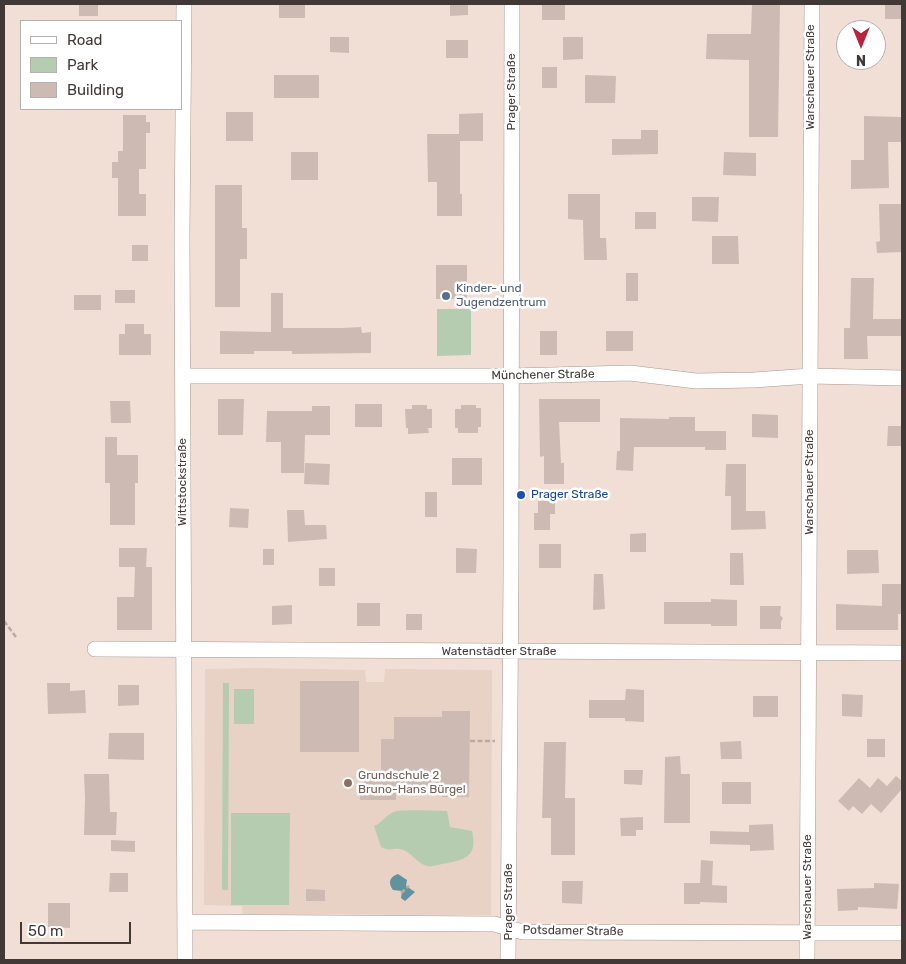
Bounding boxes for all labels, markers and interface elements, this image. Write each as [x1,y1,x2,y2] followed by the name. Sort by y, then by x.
[20,20,182,110] legend
[836,20,886,70] north arrow
[804,24,818,130] street label: Warschauer Straße
[67,31,103,49] text: Road
[856,51,866,68] text: N
[505,53,519,131] street label: Prager Straße
[67,56,98,74] text: Park
[67,81,124,99] text: Building
[456,282,546,310] place label: Kinder- und Jugendzentrum
[440,290,452,302] marker: Kinder- und Jugendzentrum
[491,367,595,383] street label: Münchener Straße
[803,429,817,535] street label: Warschauer Straße
[176,438,190,526] street label: Wittstockstraße
[531,488,608,502] place label: Prager Straße
[515,489,527,501] marker: Prager Straße
[441,645,557,659] street label: Watenstädter Straße
[358,769,466,797] place label: Grundschule 2 Bruno-Hans Bürgel
[342,777,354,789] marker: Grundschule 2 Bruno-Hans Bürgel
[801,834,815,940] street label: Warschauer Straße
[502,863,516,941] street label: Prager Straße
[22,912,134,944] scale bar
[28,922,63,940] text: 50 m
[522,923,624,939] street label: Potsdamer Straße

